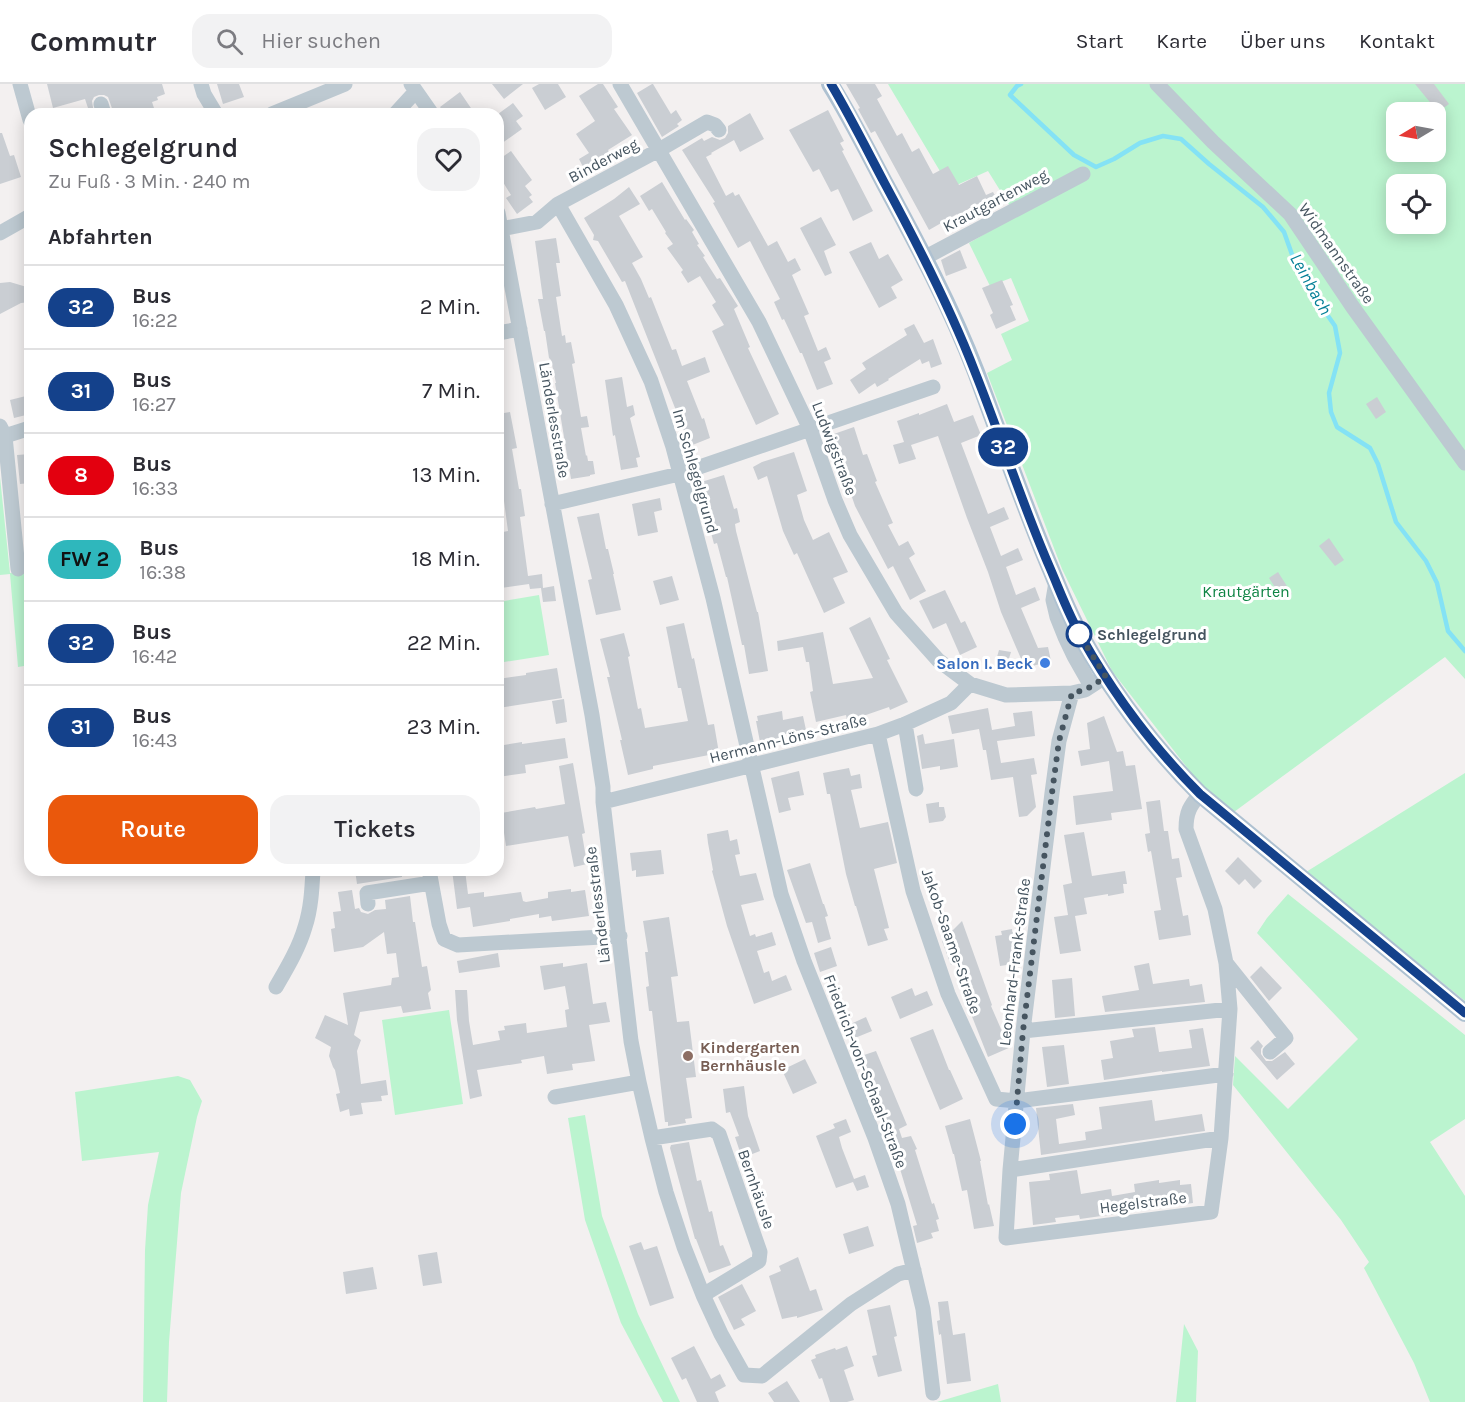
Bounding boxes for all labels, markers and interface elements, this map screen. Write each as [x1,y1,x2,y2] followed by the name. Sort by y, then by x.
[192,14,612,68] search box
[30,25,156,58] text: Commutr
[213,25,246,58] icon: search
[261,28,381,54] text: Hier suchen
[1076,29,1123,53] text: Start
[1156,29,1207,53] text: Karte
[1240,29,1326,53] text: Über uns
[1359,29,1435,53] text: Kontakt
[1386,102,1446,162] north arrow
[1386,102,1446,234] map controls
[417,128,480,191] button: heart
[48,131,238,164] text: Schlegelgrund
[565,134,642,187] street label: Binderweg
[939,165,1051,236] street label: Krautgartenweg
[48,170,250,193] text: Zu Fuß · 3 Min. · 240 m
[1386,174,1446,234] button: locate
[1295,199,1378,307] street label: Widmannstraße
[48,224,153,250] text: Abfahrten
[1285,249,1337,319] water label: Leinbach
[132,283,172,309] text: Bus
[420,294,480,320] text: 2 Min.
[68,295,94,319] text: 32
[132,309,178,332] text: 16:22
[535,361,574,480] street label: Länderlesstraße
[132,367,172,393] text: Bus
[422,378,480,404] text: 7 Min.
[71,379,91,403] text: 31
[132,393,176,416] text: 16:27
[808,399,861,498] street label: Ludwigstraße
[669,407,722,536] street label: Im Schlegelgrund
[976,428,1030,466] line badge: 32
[990,435,1016,459] text: 32
[132,451,172,477] text: Bus
[412,462,480,488] text: 13 Min.
[74,463,88,487] text: 8
[132,477,178,500] text: 16:33
[139,535,179,561] text: Bus
[412,546,480,572] text: 18 Min.
[60,547,109,571] text: FW 2
[139,561,186,584] text: 16:38
[1202,582,1290,601] park label: Krautgärten
[132,619,172,645] text: Bus
[1066,621,1092,647] marker: Schlegelgrund
[1097,625,1207,644] place label: Schlegelgrund
[407,630,480,656] text: 22 Min.
[68,631,94,655] text: 32
[132,645,177,668] text: 16:42
[936,654,1034,673] place label: Salon I. Beck
[1038,656,1052,670] marker: Salon I. Beck
[132,703,172,729] text: Bus
[707,710,869,767] street label: Hermann-Löns-Straße
[407,714,480,740] text: 23 Min.
[71,715,91,739] text: 31
[132,729,178,752] text: 16:43
[48,795,258,864] button: Route
[270,795,480,864] button: Tickets
[581,845,614,964] street label: Länderlesstraße
[918,866,985,1016] street label: Jakob-Saame-Straße
[995,877,1034,1047] street label: Leonhard-Frank-Straße
[820,972,911,1171] street label: Friedrich-von-Schaal-Straße
[700,1038,800,1075] place label: Kindergarten Bernhäusle
[681,1049,695,1063] marker: Kindergarten Bernhäusle
[1000,1109,1030,1139] your location
[734,1147,779,1231] street label: Bernhäusle
[1098,1188,1188,1217] street label: Hegelstraße

